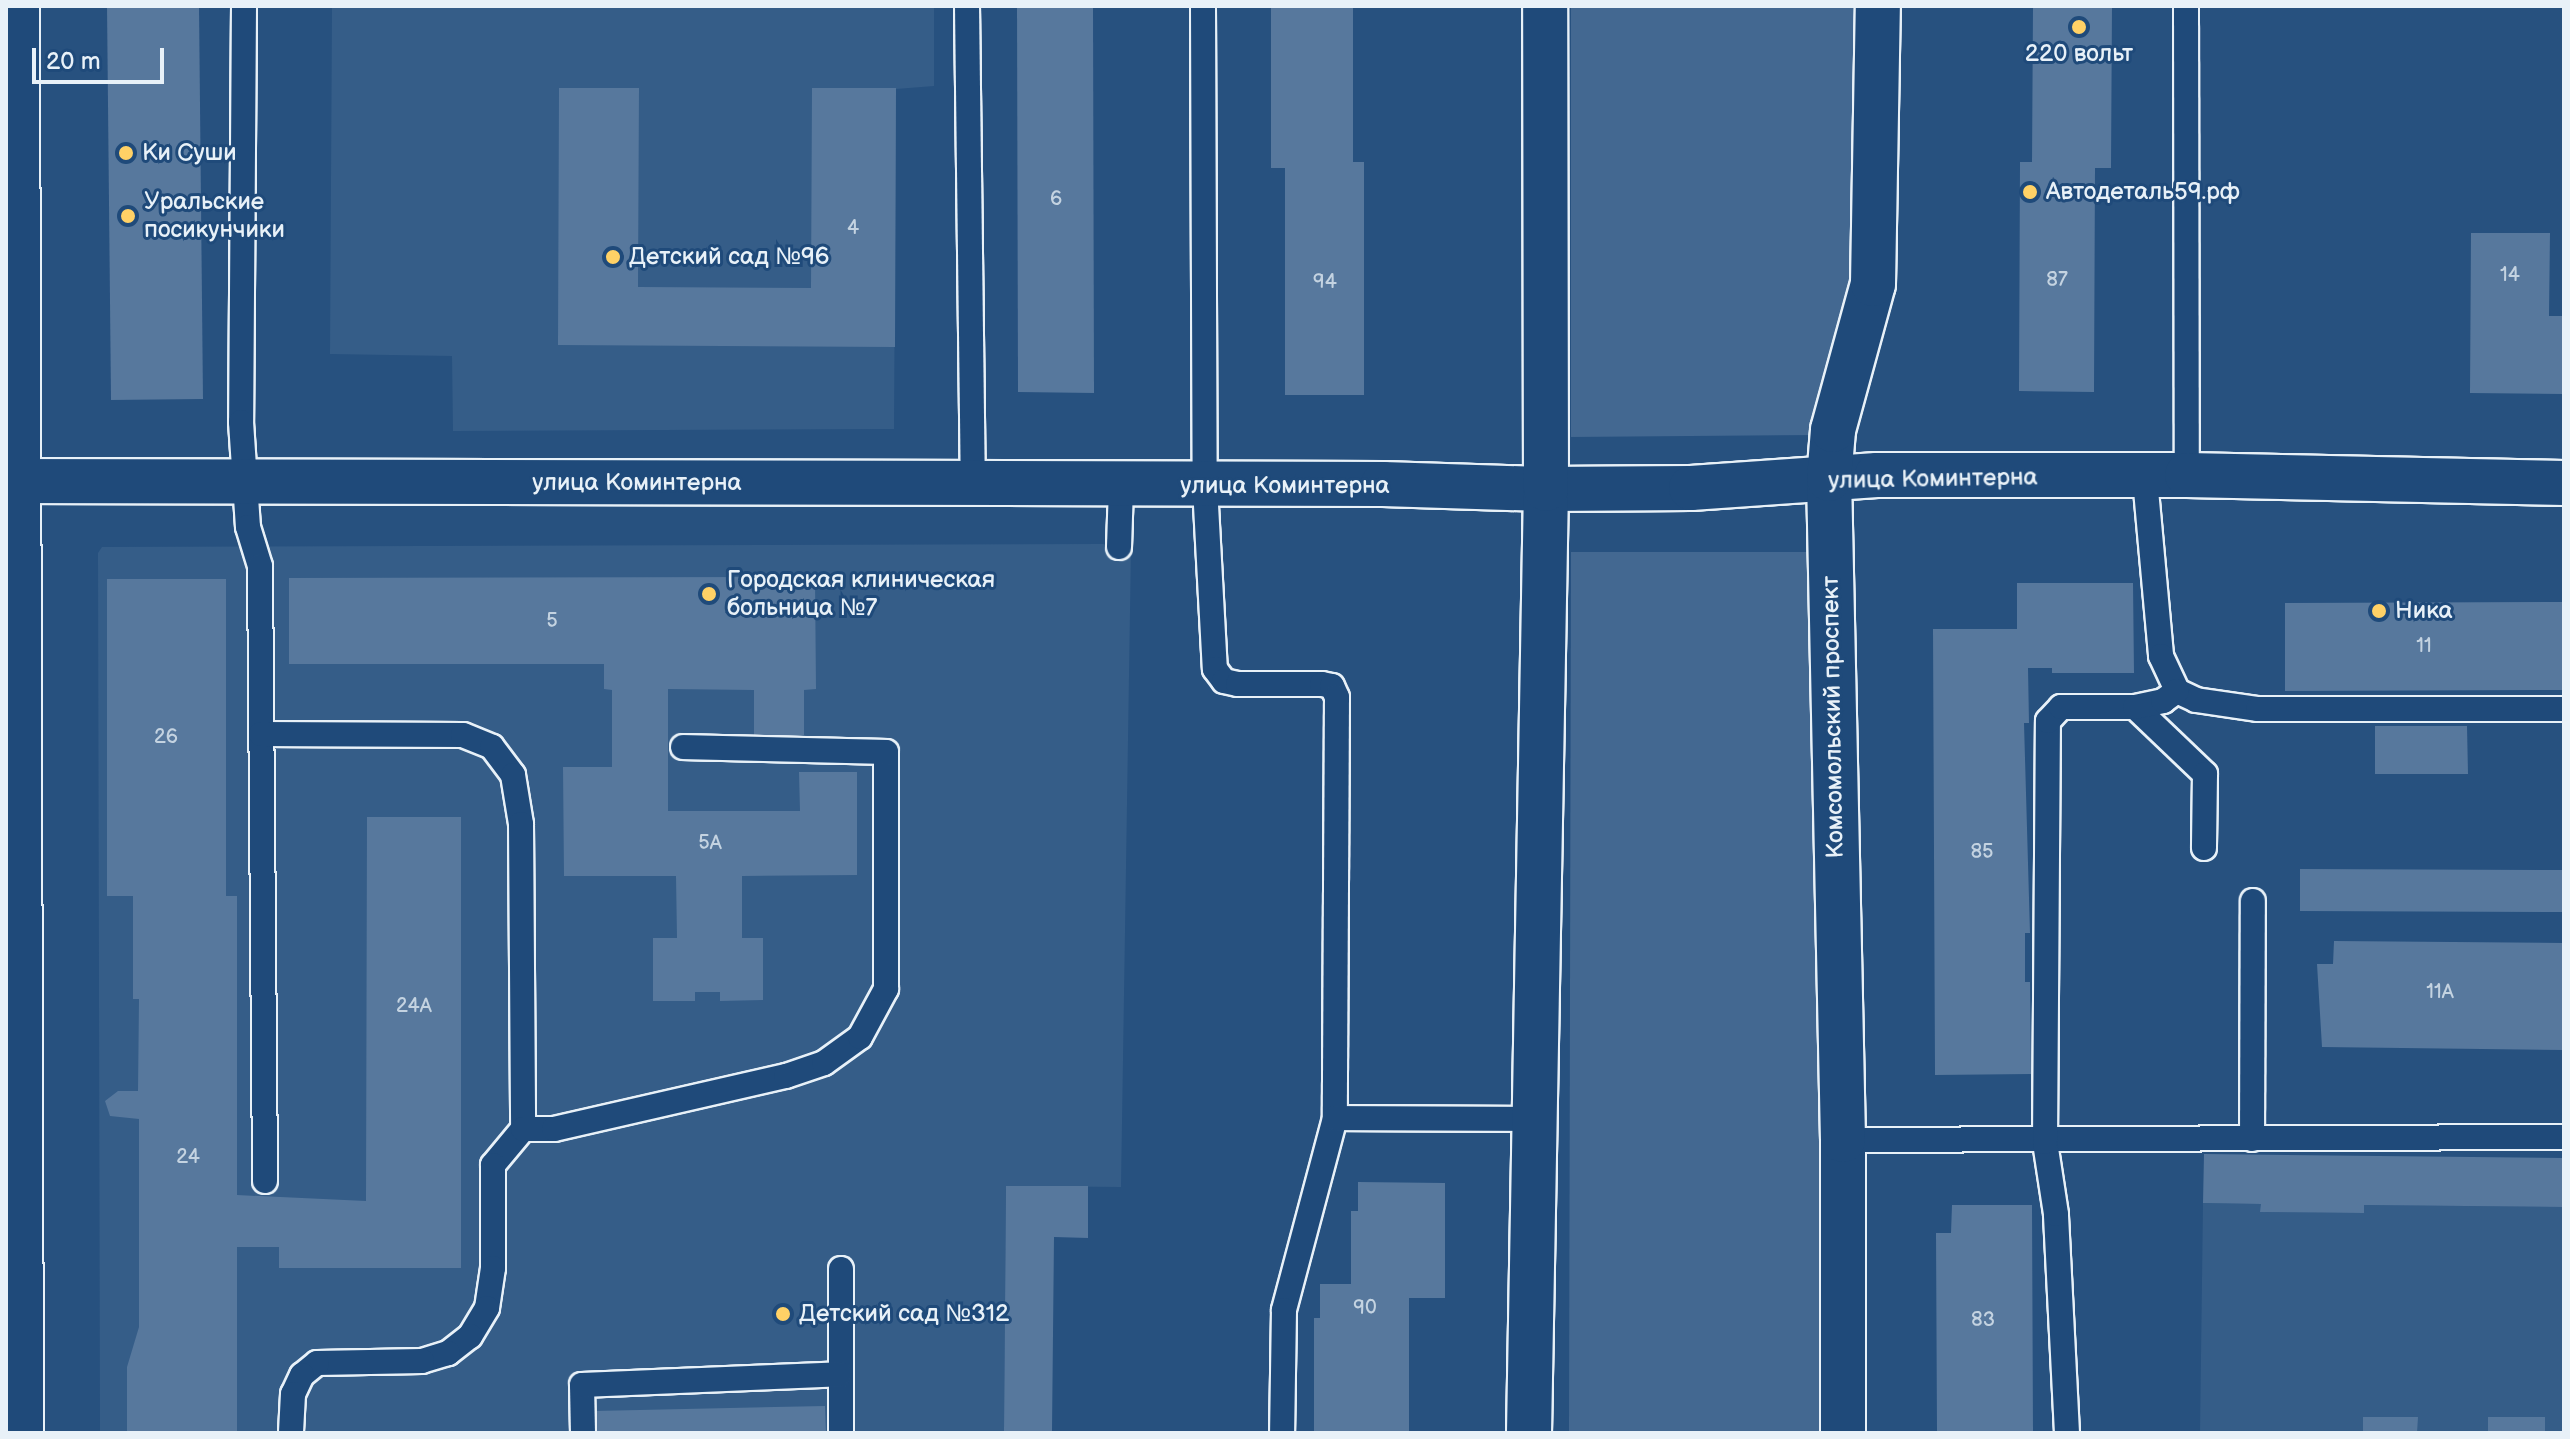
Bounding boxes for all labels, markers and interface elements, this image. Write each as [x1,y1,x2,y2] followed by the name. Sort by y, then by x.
[2070,18,2088,36] marker: 220 вольт
[36,32,168,82] scale bar
[2025,40,2133,68] place label: 220 вольт
[46,47,101,76] text: 20 m
[142,139,237,167] place label: Ки Суши
[117,144,135,162] marker: Ки Суши
[2046,178,2240,206] place label: Автодеталь59.рф
[2021,183,2039,201] marker: Автодеталь59.рф
[1050,187,1062,211] house number: 6
[144,188,285,244] place label: Уральские посикунчики
[119,207,137,225] marker: Уральские посикунчики
[847,216,859,240] house number: 4
[629,243,829,271] place label: Детский сад №96
[604,248,622,266] marker: Детский сад №96
[2500,263,2520,287] house number: 14
[2046,268,2068,292] house number: 87
[1313,270,1337,294] house number: 94
[1828,463,2038,495] street label: улица Коминтерна
[532,469,742,497] street label: улица Коминтерна
[1180,472,1390,500] street label: улица Коминтерна
[727,566,995,622] place label: Городская клиническая больница №7
[1816,575,1850,859] street label: Комсомольский проспект
[698,583,720,605] marker: Городская клиническая больница №7
[2395,597,2453,625] place label: Ника
[2370,602,2388,620] marker: Ника
[546,609,558,633] house number: 5
[2416,634,2432,658] house number: 11
[154,725,178,749] house number: 26
[698,831,722,855] house number: 5А
[1970,840,1994,864] house number: 85
[2426,980,2454,1004] house number: 11А
[396,994,432,1018] house number: 24А
[176,1145,200,1169] house number: 24
[1353,1296,1377,1320] house number: 90
[799,1300,1009,1328] place label: Детский сад №312
[774,1305,792,1323] marker: Детский сад №312
[1971,1308,1995,1332] house number: 83

